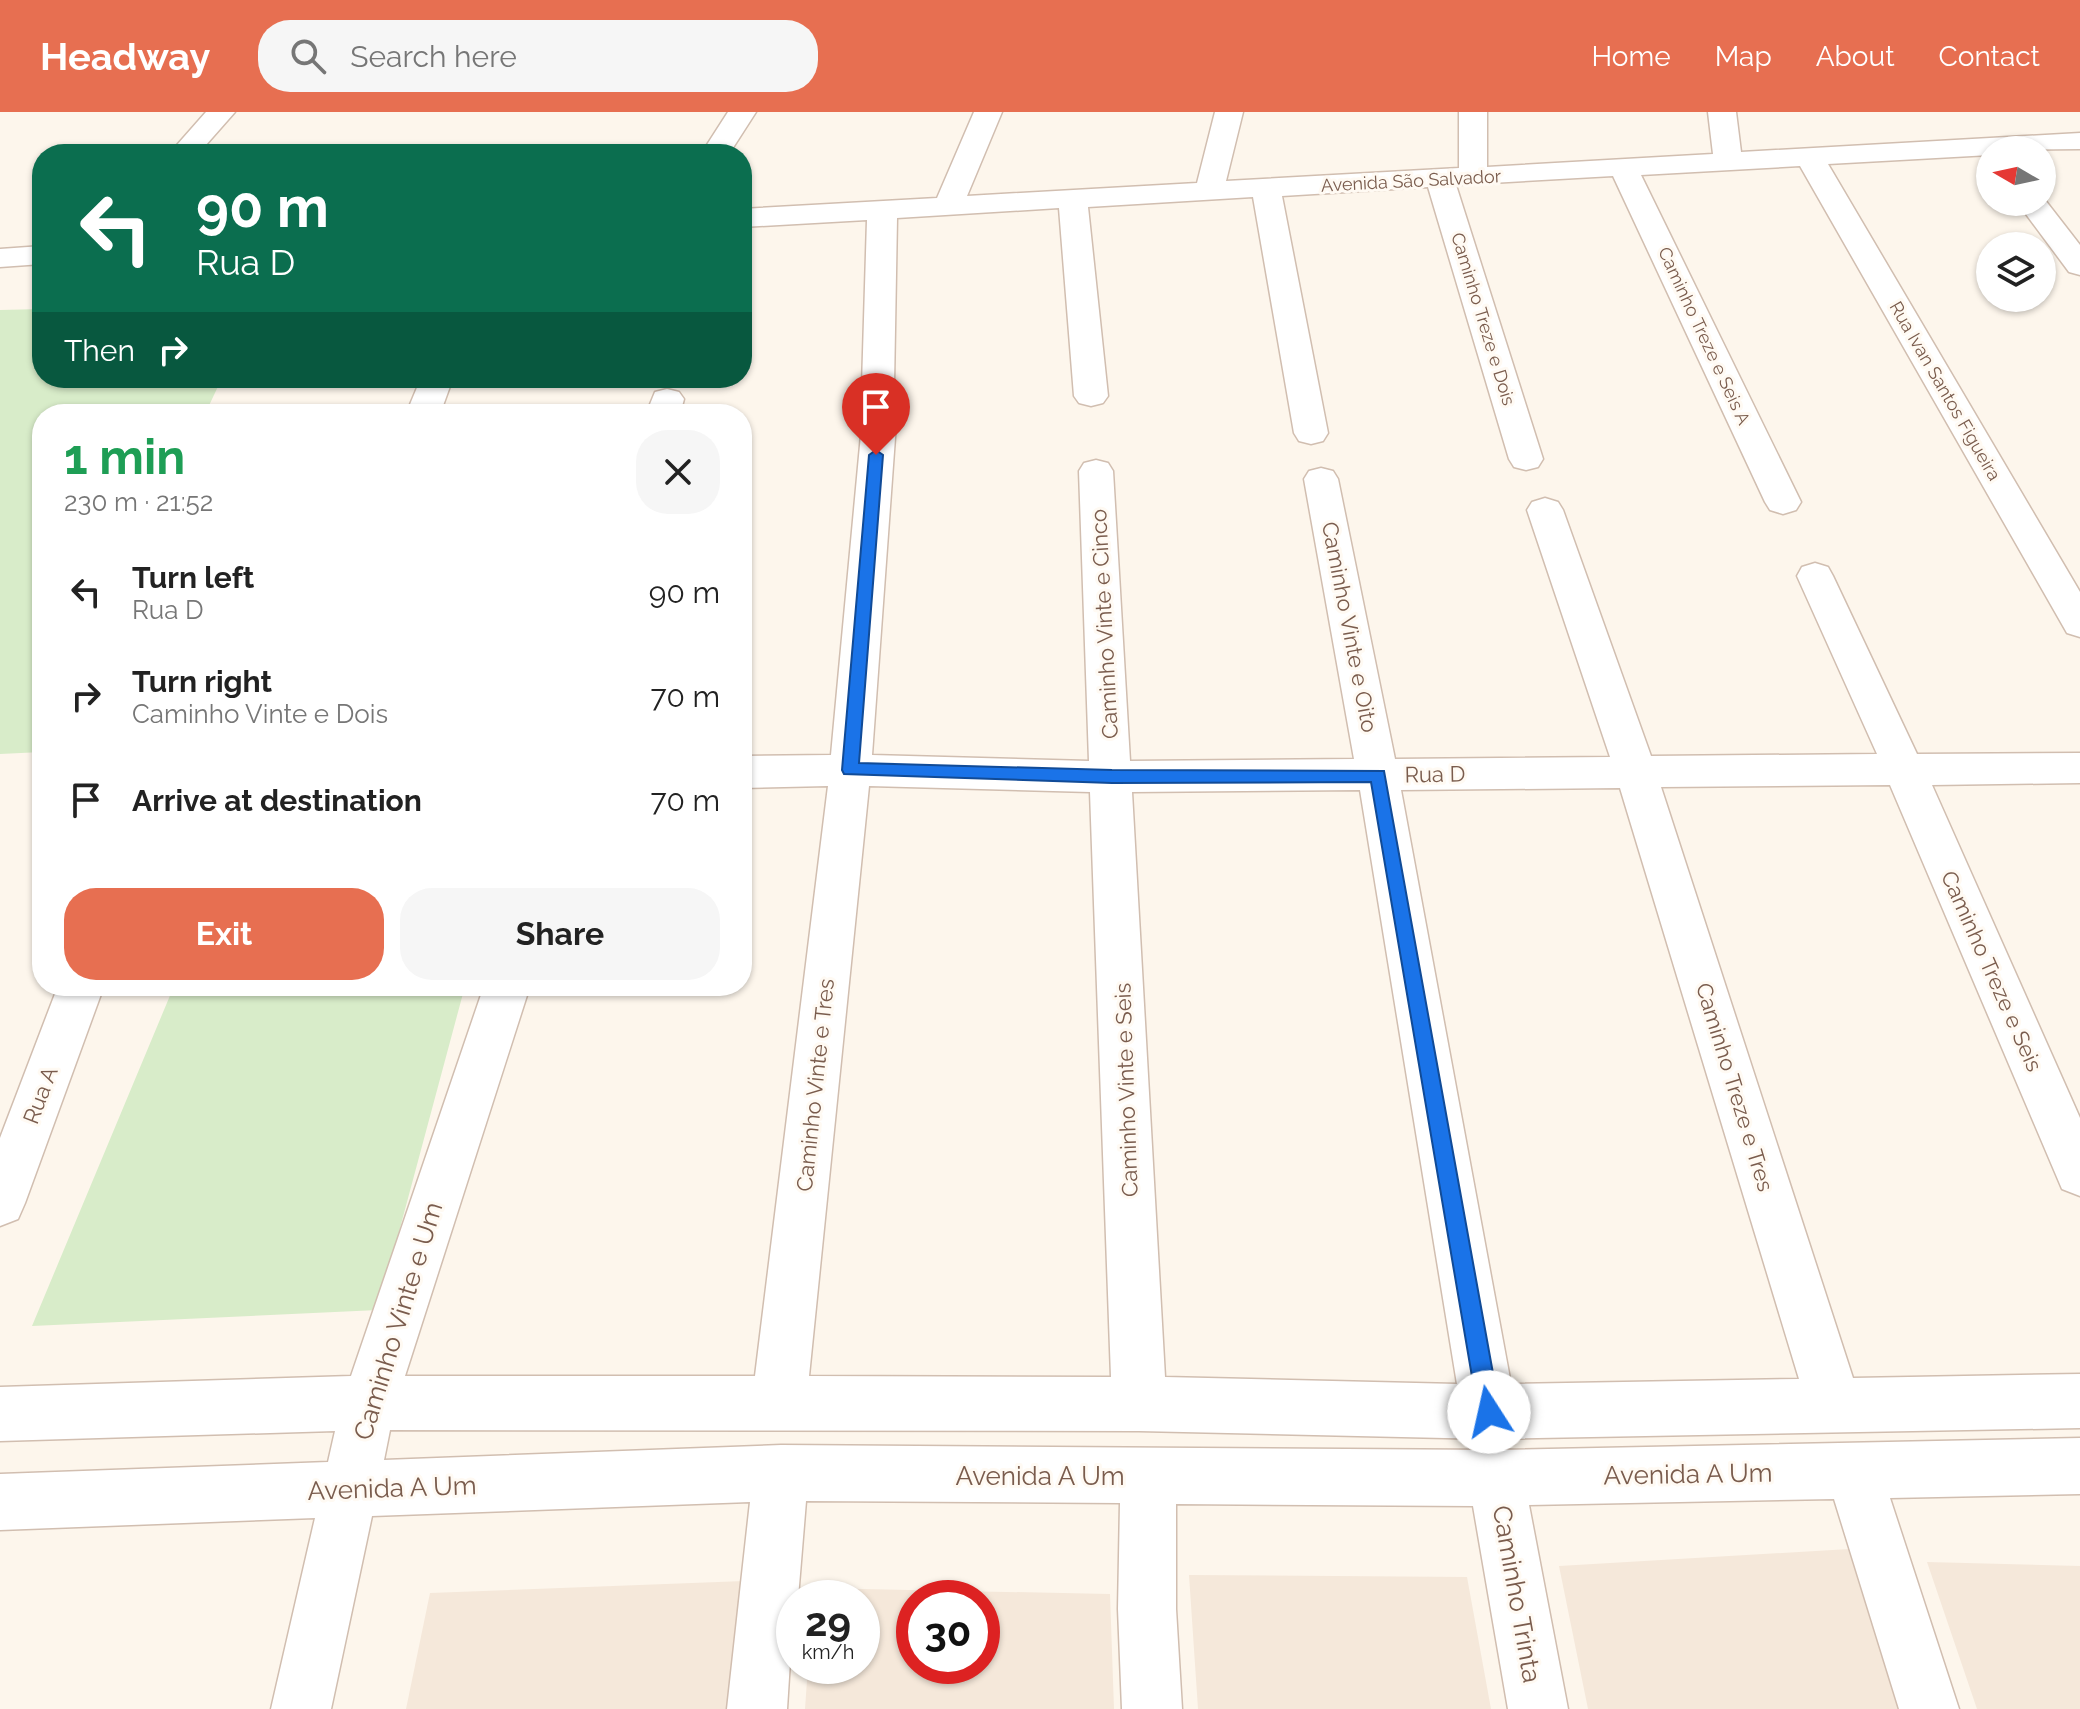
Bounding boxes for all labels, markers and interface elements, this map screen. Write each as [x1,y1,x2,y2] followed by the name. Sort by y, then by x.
[258,20,818,92] search box
[40,34,210,79] text: Headway
[286,34,330,78] icon: search
[350,39,517,74] text: Search here
[1591,40,1671,73] text: Home
[1715,40,1772,73] text: Map
[1816,40,1895,73] text: About
[1939,40,2040,73] text: Contact
[1976,136,2056,216] north arrow
[1976,136,2056,312] map controls
[1320,165,1502,196] street label: Avenida São Salvador
[196,174,329,240] text: 90 m
[64,176,168,280] icon: left
[1447,230,1520,408] street label: Caminho Treze e Dois
[1976,232,2056,312] button: layers
[196,241,295,283] text: Rua D
[1654,244,1755,428] street label: Caminho Treze e Seis A
[1885,297,2005,484] street label: Rua Ivan Santos Figueira
[151,328,195,372] icon: right
[64,333,135,368] text: Then
[842,373,910,455] pin
[854,385,898,429] icon: arrive
[64,429,185,485] text: 1 min
[636,430,720,514] button: close
[64,487,213,517] text: 230 m · 21:52
[1085,508,1123,740] street label: Caminho Vinte e Cinco
[1317,520,1383,734] street label: Caminho Vinte e Oito
[132,560,254,595] text: Turn left
[64,570,108,614] icon: left
[649,575,720,610] text: 90 m
[132,595,204,625] text: Rua D
[132,664,272,699] text: Turn right
[64,674,108,718] icon: right
[650,679,720,714] text: 70 m
[132,699,388,729] text: Caminho Vinte e Dois
[1404,760,1466,788] street label: Rua D
[64,778,108,822] icon: arrive
[132,783,422,818] text: Arrive at destination
[650,783,720,818] text: 70 m
[1936,867,2048,1075] street label: Caminho Treze e Seis
[64,888,384,980] button: Exit
[400,888,720,980] button: Share
[791,977,839,1193] street label: Caminho Vinte e Tres
[1691,980,1779,1194] street label: Caminho Treze e Tres
[1109,983,1143,1197] street label: Caminho Vinte e Seis
[17,1063,63,1127] street label: Rua A
[348,1198,448,1444] street label: Caminho Vinte e Um
[1447,1370,1531,1454] position arrow
[1603,1458,1773,1490] street label: Avenida A Um
[955,1461,1125,1491] street label: Avenida A Um
[307,1470,477,1506] street label: Avenida A Um
[1487,1503,1547,1685] street label: Caminho Trinta
[896,1580,1000,1684] speed limit sign: 30
[805,1598,851,1645] text: 29
[802,1640,854,1664] text: km/h

